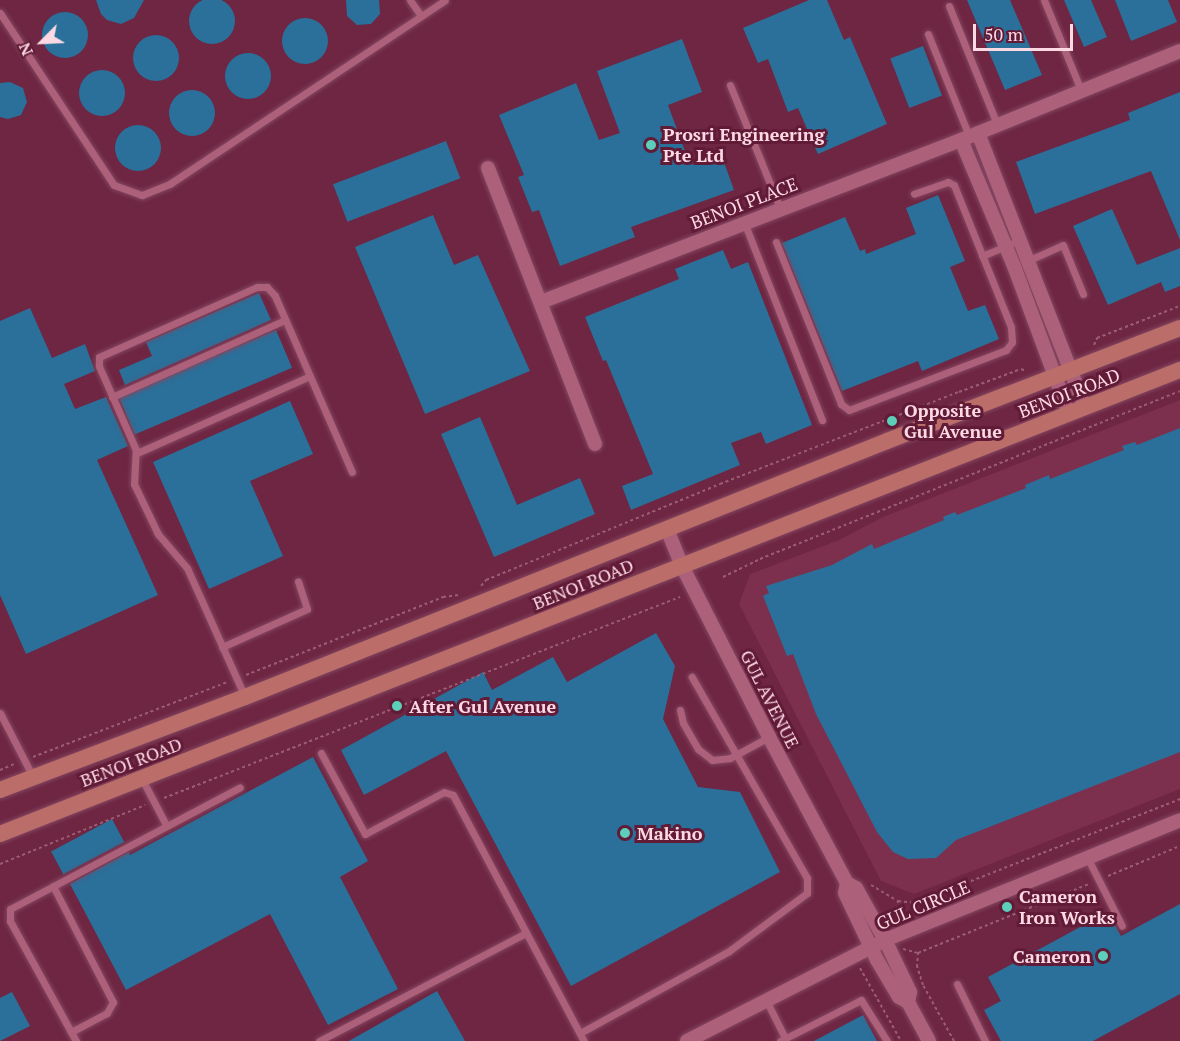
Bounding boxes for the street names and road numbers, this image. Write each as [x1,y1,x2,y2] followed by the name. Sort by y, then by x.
[687,173,801,233] street label: BENOI PLACE
[1015,364,1123,422] street label: BENOI ROAD
[529,554,637,614] street label: BENOI ROAD
[736,646,804,752] street label: GUL AVENUE
[77,733,185,791] street label: BENOI ROAD
[873,876,973,934] street label: GUL CIRCLE

